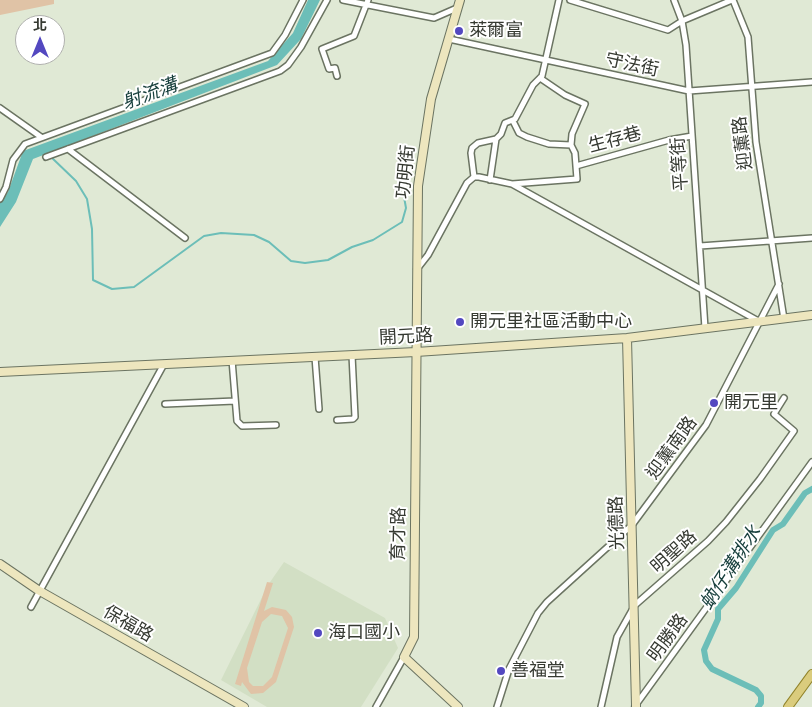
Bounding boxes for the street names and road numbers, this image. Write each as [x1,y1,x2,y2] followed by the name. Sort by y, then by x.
[603,49,661,81] street label: 守法街
[729,115,757,171] street label: 迎薰路
[586,123,644,157] street label: 生存巷
[667,136,693,192] street label: 平等街
[392,144,420,200] street label: 功明街
[378,325,434,349] street label: 開元路
[642,413,702,483] street label: 迎薰南路
[605,496,629,550] street label: 光德路
[388,507,410,561] street label: 育才路
[647,526,701,578] street label: 明聖路
[99,601,157,647] street label: 保福路
[643,610,693,666] street label: 明勝路

